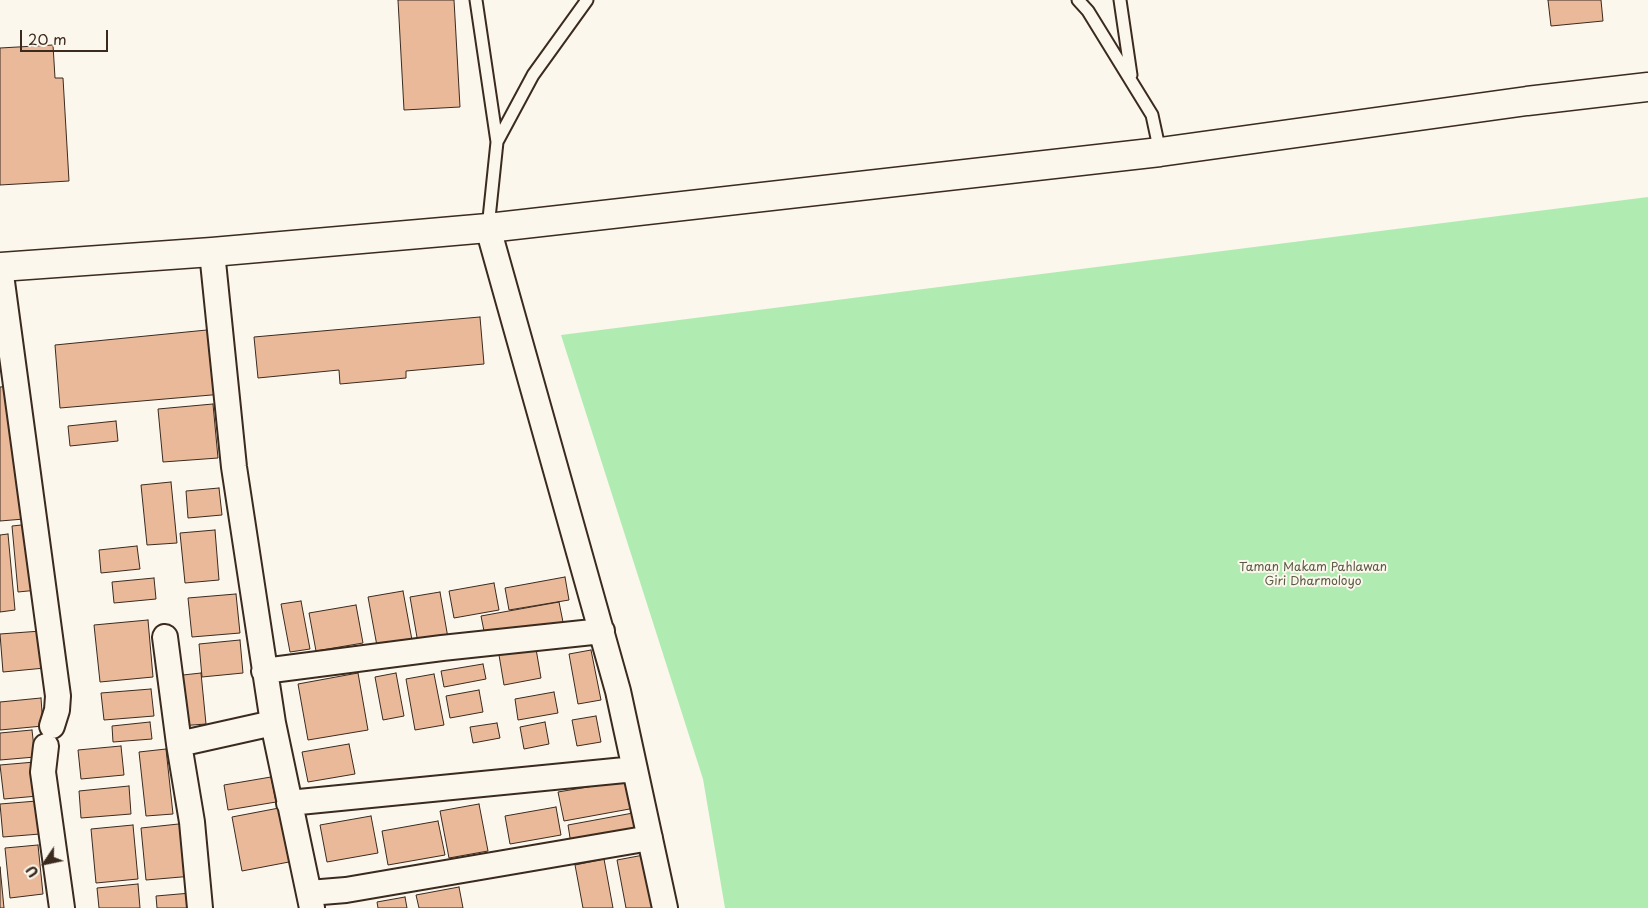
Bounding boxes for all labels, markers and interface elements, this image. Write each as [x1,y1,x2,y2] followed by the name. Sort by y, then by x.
[22,20,110,52] scale bar
[28,27,67,50] text: 20 m
[1239,561,1387,589] park label: Taman Makam Pahlawan Giri Dharmoloyo
[20,838,70,888] north arrow
[20,861,44,882] text: U

